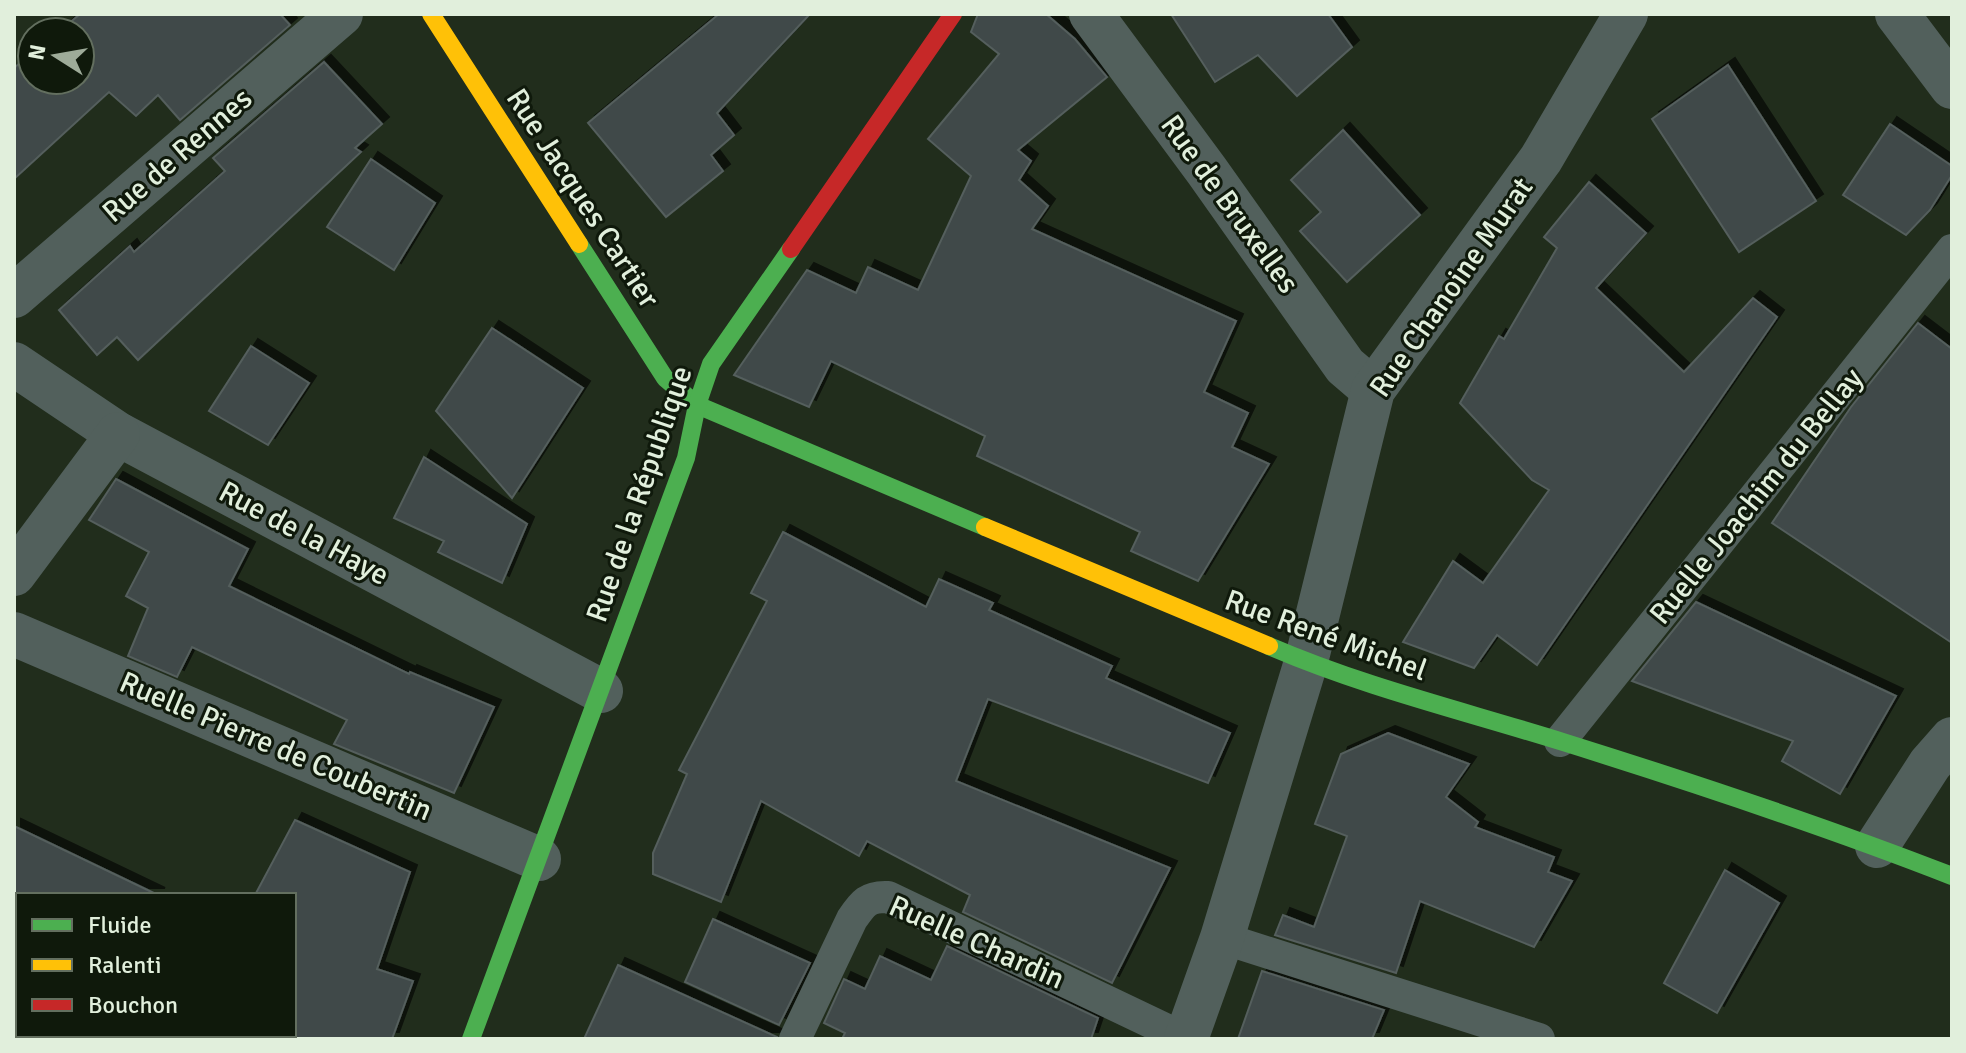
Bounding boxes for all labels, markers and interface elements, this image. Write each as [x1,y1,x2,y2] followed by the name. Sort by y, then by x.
[16,16,96,96] north arrow
[22,42,52,62] text: N
[95,80,260,230] street label: Rue de Rennes
[498,82,667,315] street label: Rue Jacques Cartier
[1153,108,1307,301] street label: Rue de Bruxelles
[1362,170,1541,404] street label: Rue Chanoine Murat
[578,361,701,627] street label: Rue de la République
[1642,361,1871,632] street label: Ruelle Joachim du Bellay
[212,473,395,594] street label: Rue de la Haye
[1220,582,1432,689] street label: Rue René Michel
[114,664,438,829] street label: Ruelle Pierre de Coubertin
[883,887,1070,998] street label: Ruelle Chardin
[16,893,296,1037] legend
[88,910,152,940] text: Fluide
[88,950,161,980] text: Ralenti
[88,990,178,1020] text: Bouchon

